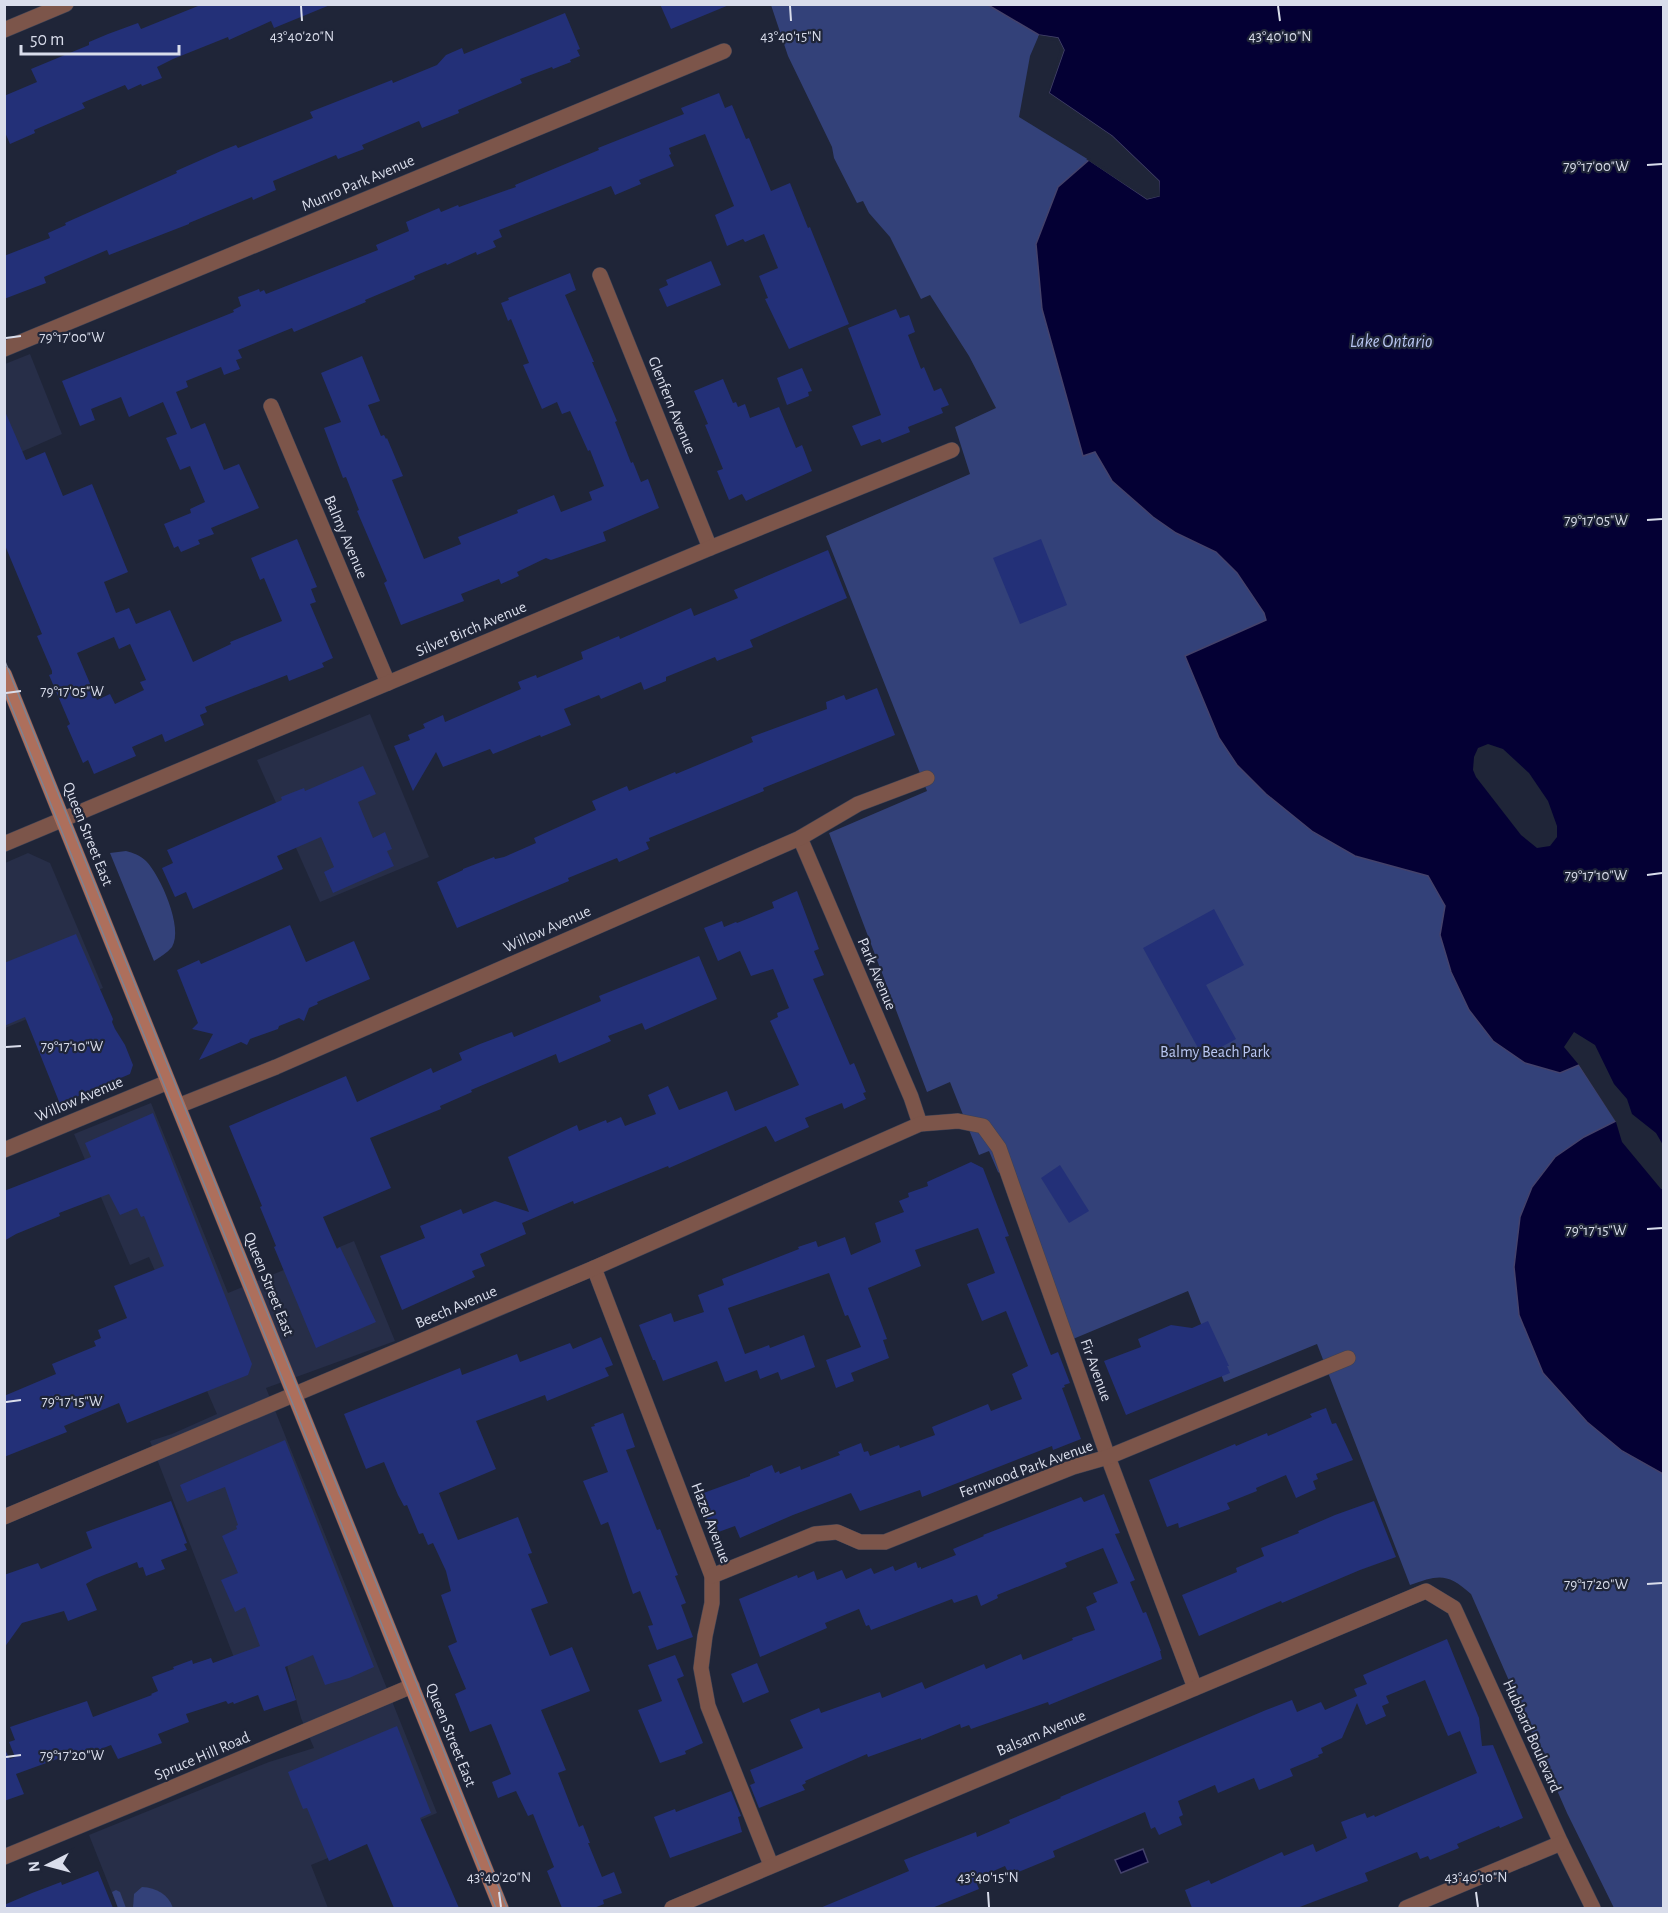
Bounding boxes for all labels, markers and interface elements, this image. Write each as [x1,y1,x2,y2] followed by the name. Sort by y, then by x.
[21,18,178,56] scale bar
[270,29,334,44] text: 43°40'20"N
[760,29,822,44] text: 43°40'15"N
[1249,29,1311,44] text: 43°40'10"N
[30,31,64,49] text: 50 m
[299,152,417,214] street label: Munro Park Avenue
[1563,159,1629,174] text: 79°17'00"W
[39,330,105,345] text: 79°17'00"W
[1350,333,1432,351] water label: Lake Ontario
[645,354,699,456] street label: Glenfern Avenue
[320,493,371,581] street label: Balmy Avenue
[1564,513,1628,528] text: 79°17'05"W
[413,598,529,660] street label: Silver Birch Avenue
[40,684,104,699] text: 79°17'05"W
[59,780,116,888] street label: Queen Street East
[1565,868,1628,883] text: 79°17'10"W
[501,903,593,955] street label: Willow Avenue
[855,935,899,1013] street label: Park Avenue
[41,1039,104,1054] text: 79°17'10"W
[1160,1044,1271,1061] park label: Balmy Beach Park
[33,1073,125,1125] street label: Willow Avenue
[1566,1223,1627,1238] text: 79°17'15"W
[240,1230,297,1338] street label: Queen Street East
[413,1283,499,1331] street label: Beech Avenue
[1077,1337,1115,1403] street label: Fir Avenue
[42,1394,103,1409] text: 79°17'15"W
[957,1437,1095,1501] street label: Fernwood Park Avenue
[688,1480,734,1566] street label: Hazel Avenue
[1564,1577,1629,1592] text: 79°17'20"W
[1500,1677,1564,1795] street label: Hubbard Boulevard
[422,1681,479,1789] street label: Queen Street East
[994,1707,1088,1759] street label: Balsam Avenue
[152,1729,252,1783] street label: Spruce Hill Road
[40,1748,105,1763] text: 79°17'20"W
[18,1835,78,1895] north arrow
[26,1860,43,1873] text: N
[467,1870,531,1885] text: 43°40'20"N
[957,1870,1019,1885] text: 43°40'15"N
[1445,1870,1507,1885] text: 43°40'10"N

